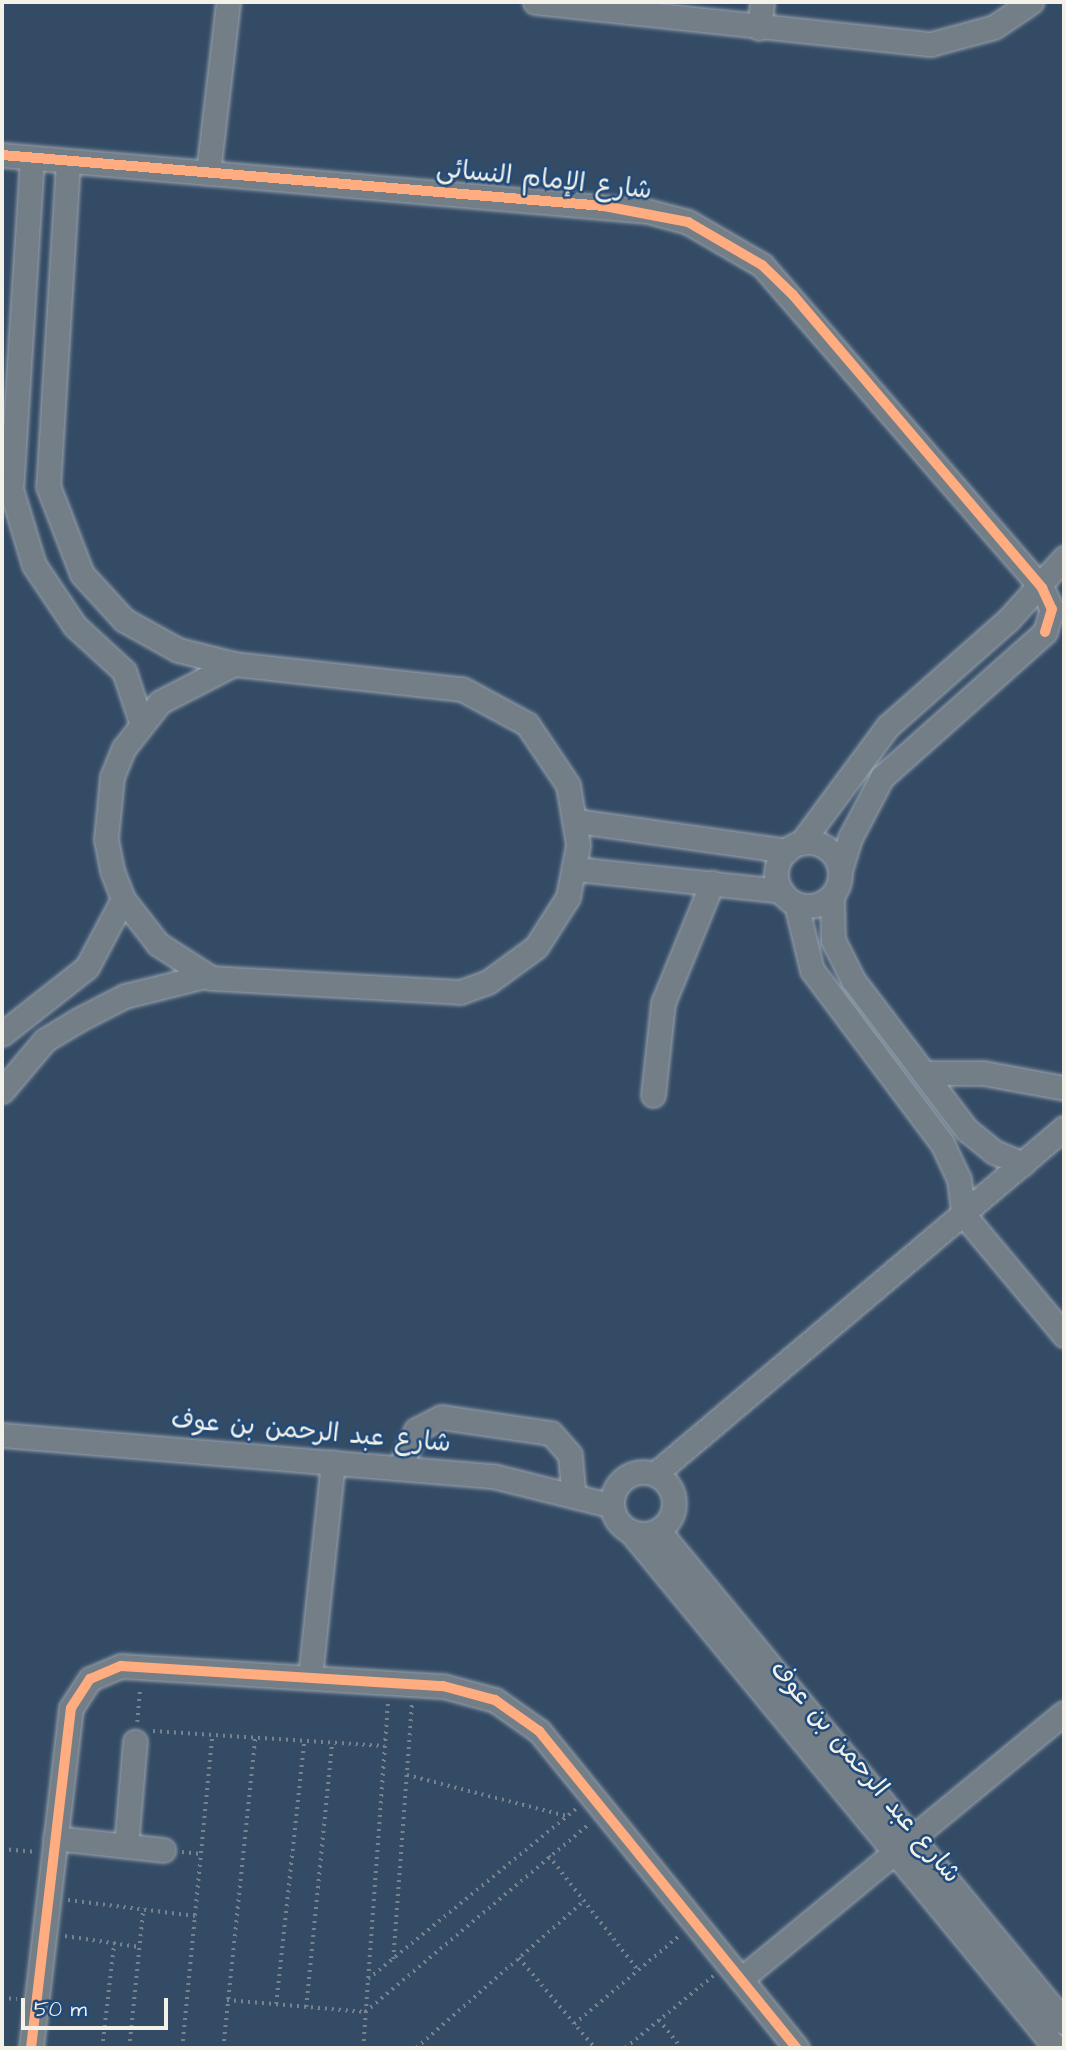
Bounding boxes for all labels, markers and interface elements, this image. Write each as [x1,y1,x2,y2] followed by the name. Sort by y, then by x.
[435,153,653,207] street label: شارع الإمام النسائى
[170,1404,452,1460] street label: شارع عبد الرحمن بن عوف
[763,1654,967,1890] street label: شارع عبد الرحمن بن عوف
[24,1983,172,2027] scale bar
[34,1995,87,2024] text: 50 m

